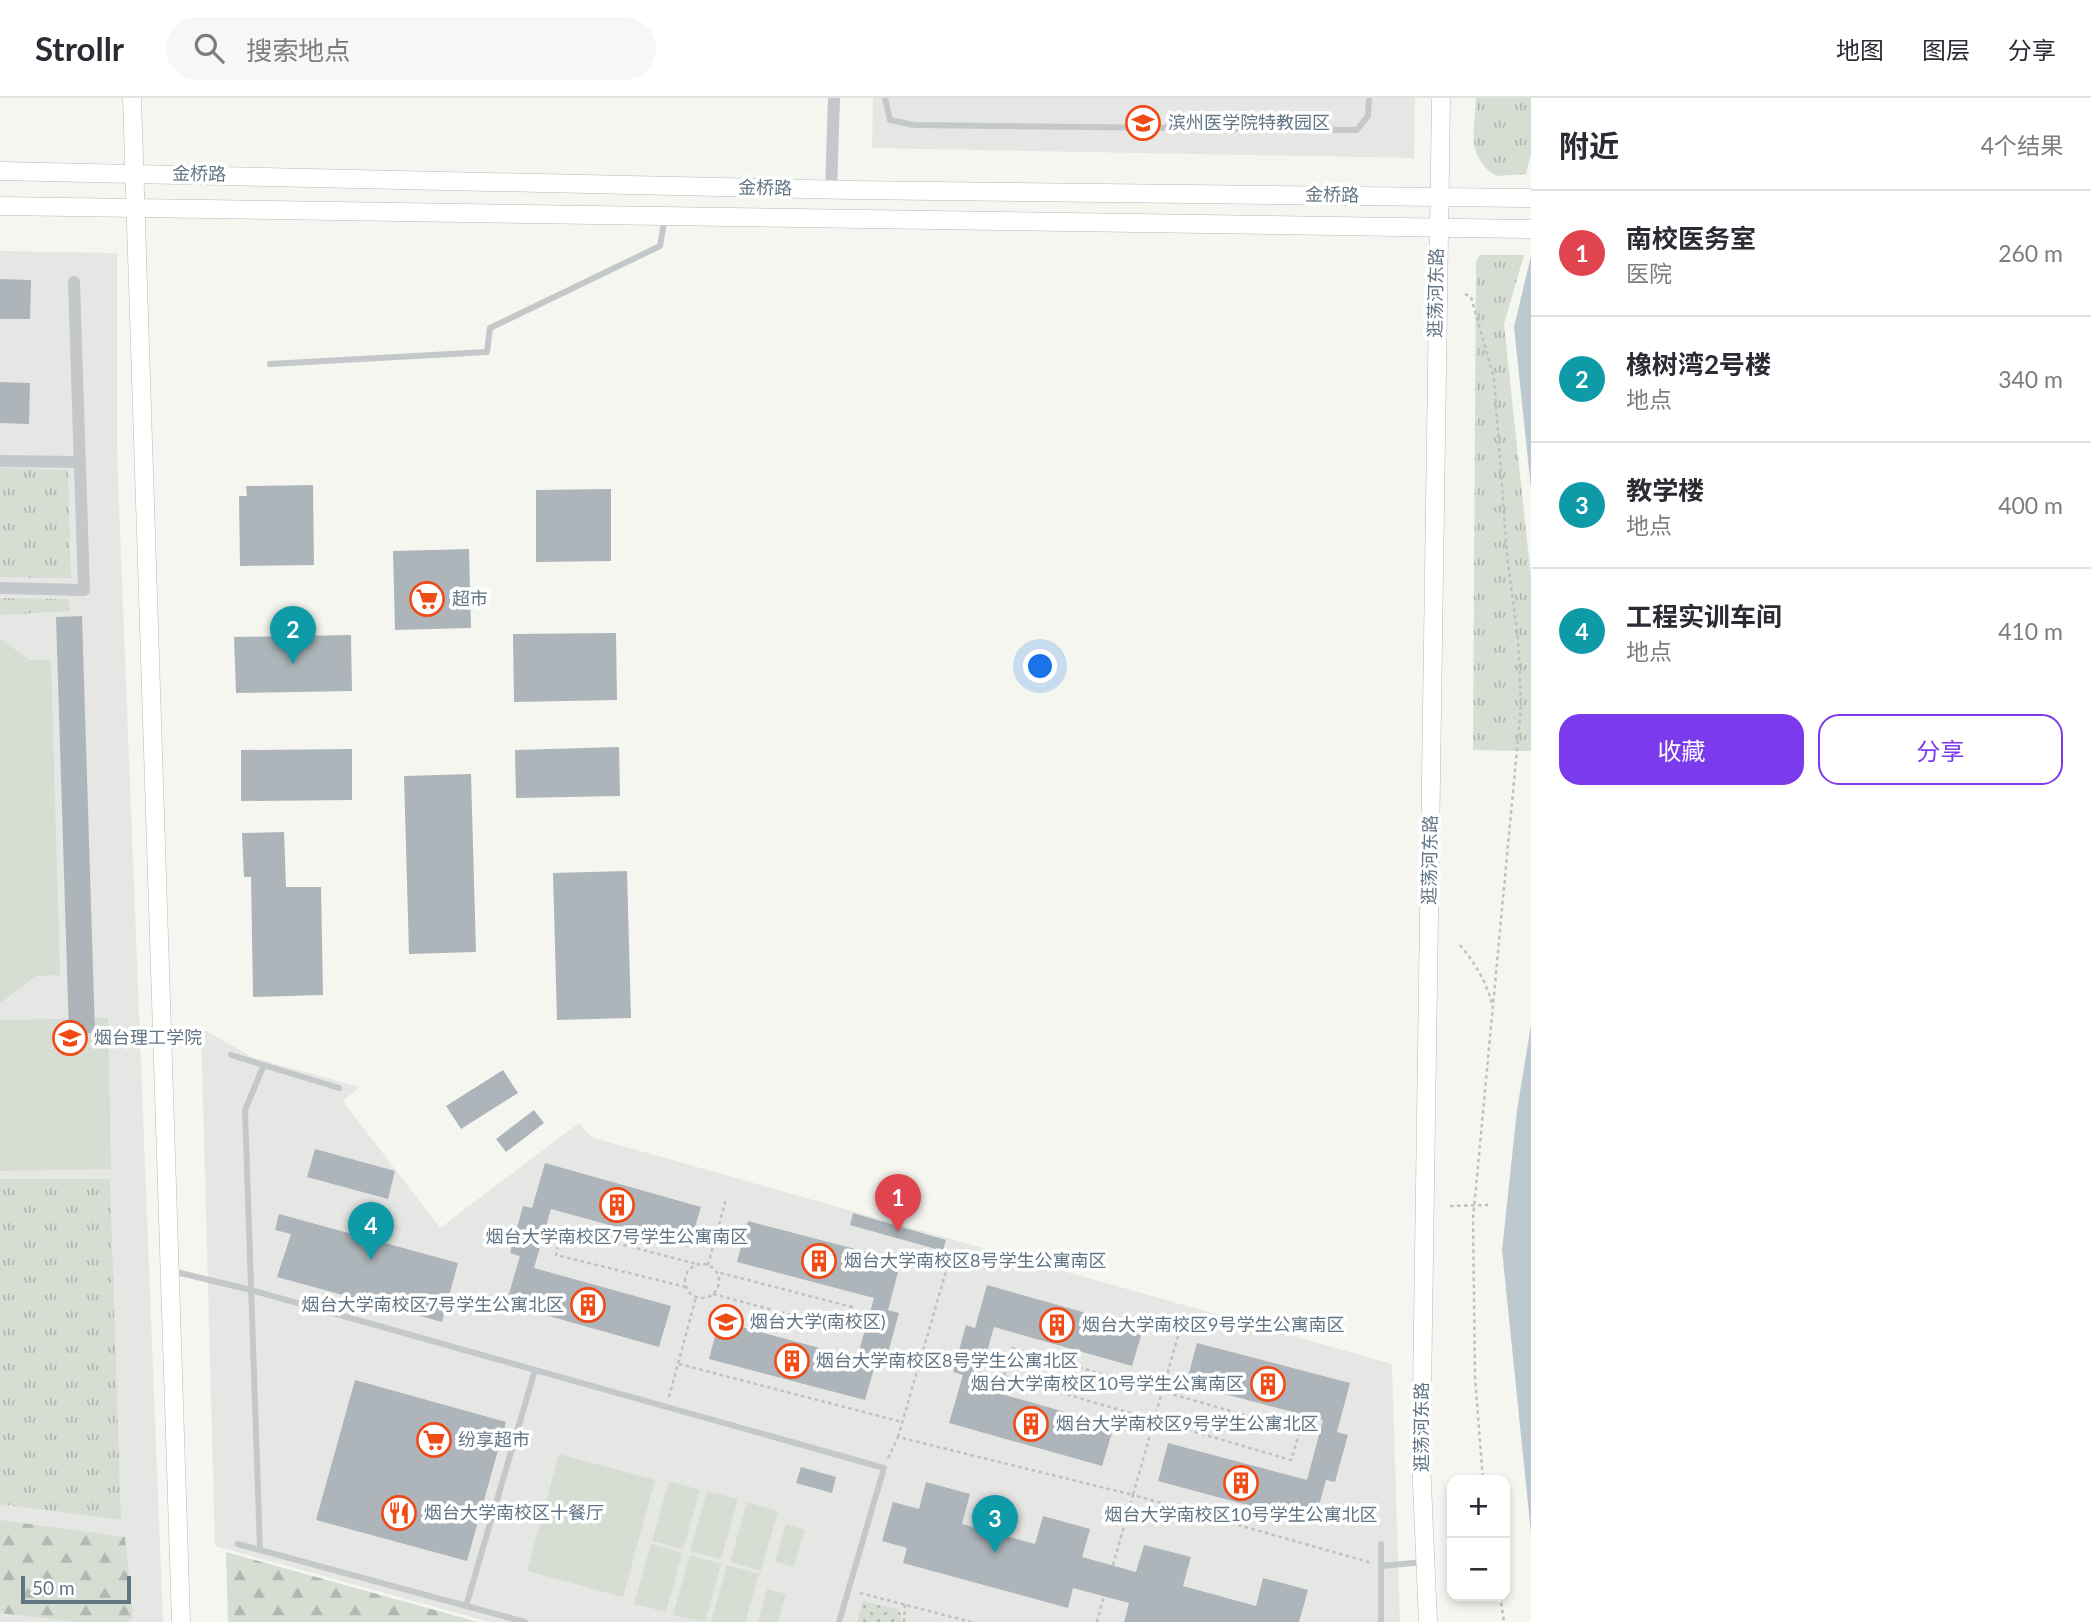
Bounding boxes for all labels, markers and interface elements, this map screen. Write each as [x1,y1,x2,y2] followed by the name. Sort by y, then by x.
[166,17,656,80] search box
[35,28,124,68] text: Strollr
[190,29,228,67] icon: search
[246,34,350,66] text: 搜索地点
[1836,35,1884,64] text: 地图
[1922,35,1970,64] text: 图层
[2008,35,2056,64] text: 分享
[1124,104,1162,142] school or university icon: 滨州医学院特教园区
[1168,111,1330,133] place label: 滨州医学院特教园区
[1559,127,1619,163] text: 附近
[1981,131,2063,159] text: 4个结果
[172,162,226,184] street label: 金桥路
[738,176,792,198] street label: 金桥路
[1305,183,1359,205] street label: 金桥路
[1626,222,1756,254] text: 南校医务室
[1575,239,1589,267] text: 1
[1998,239,2063,267] text: 260 m
[1423,248,1447,338] street label: 逛荡河东路
[1626,259,1672,287] text: 医院
[1626,348,1771,380] text: 橡树湾2号楼
[1575,365,1589,393] text: 2
[1998,365,2063,393] text: 340 m
[1626,385,1672,413] text: 地点
[1626,474,1704,506] text: 教学楼
[1575,491,1589,519] text: 3
[1998,491,2063,519] text: 400 m
[1626,511,1672,539] text: 地点
[408,580,446,618] supermarket icon: 超市
[452,587,488,609] place label: 超市
[1626,600,1782,632] text: 工程实训车间
[270,606,316,664] pin: 2
[1575,617,1589,645] text: 4
[1998,617,2063,645] text: 410 m
[1626,637,1672,665] text: 地点
[1023,649,1057,683] your location
[1559,714,1804,785] button: 收藏
[1818,714,2063,785] button: 分享
[1417,815,1441,905] street label: 逛荡河东路
[51,1019,89,1057] school or university icon: 烟台理工学院
[94,1026,202,1048] place label: 烟台理工学院
[875,1174,921,1232] pin: 1
[598,1186,636,1224] building icon: 烟台大学南校区7号学生公寓南区
[348,1202,394,1260] pin: 4
[486,1225,748,1247] place label: 烟台大学南校区7号学生公寓南区
[800,1242,838,1280] building icon: 烟台大学南校区8号学生公寓南区
[844,1249,1106,1271] place label: 烟台大学南校区8号学生公寓南区
[569,1286,607,1324] building icon: 烟台大学南校区7号学生公寓北区
[302,1293,564,1315] place label: 烟台大学南校区7号学生公寓北区
[707,1303,745,1341] school or university icon: 烟台大学(南校区)
[1038,1306,1076,1344] building icon: 烟台大学南校区9号学生公寓南区
[750,1310,886,1332] place label: 烟台大学(南校区)
[1082,1313,1344,1335] place label: 烟台大学南校区9号学生公寓南区
[773,1342,811,1380] building icon: 烟台大学南校区8号学生公寓北区
[816,1349,1078,1371] place label: 烟台大学南校区8号学生公寓北区
[1249,1365,1287,1403] building icon: 烟台大学南校区10号学生公寓南区
[971,1372,1244,1394] place label: 烟台大学南校区10号学生公寓南区
[1410,1382,1432,1472] street label: 逛荡河东路
[1012,1405,1050,1443] building icon: 烟台大学南校区9号学生公寓北区
[1056,1412,1318,1434] place label: 烟台大学南校区9号学生公寓北区
[415,1421,453,1459] supermarket icon: 纷享超市
[458,1428,530,1450] place label: 纷享超市
[1222,1464,1260,1502] building icon: 烟台大学南校区10号学生公寓北区
[1447,1475,1510,1601] map controls
[1447,1475,1510,1538] button: +
[380,1494,418,1532] restaurant icon: 烟台大学南校区十餐厅
[972,1495,1018,1553] pin: 3
[424,1501,604,1523] place label: 烟台大学南校区十餐厅
[1105,1503,1377,1525] place label: 烟台大学南校区10号学生公寓北区
[1447,1538,1510,1601] button: −
[21,1573,131,1605] scale bar
[32,1576,75,1599] text: 50 m

